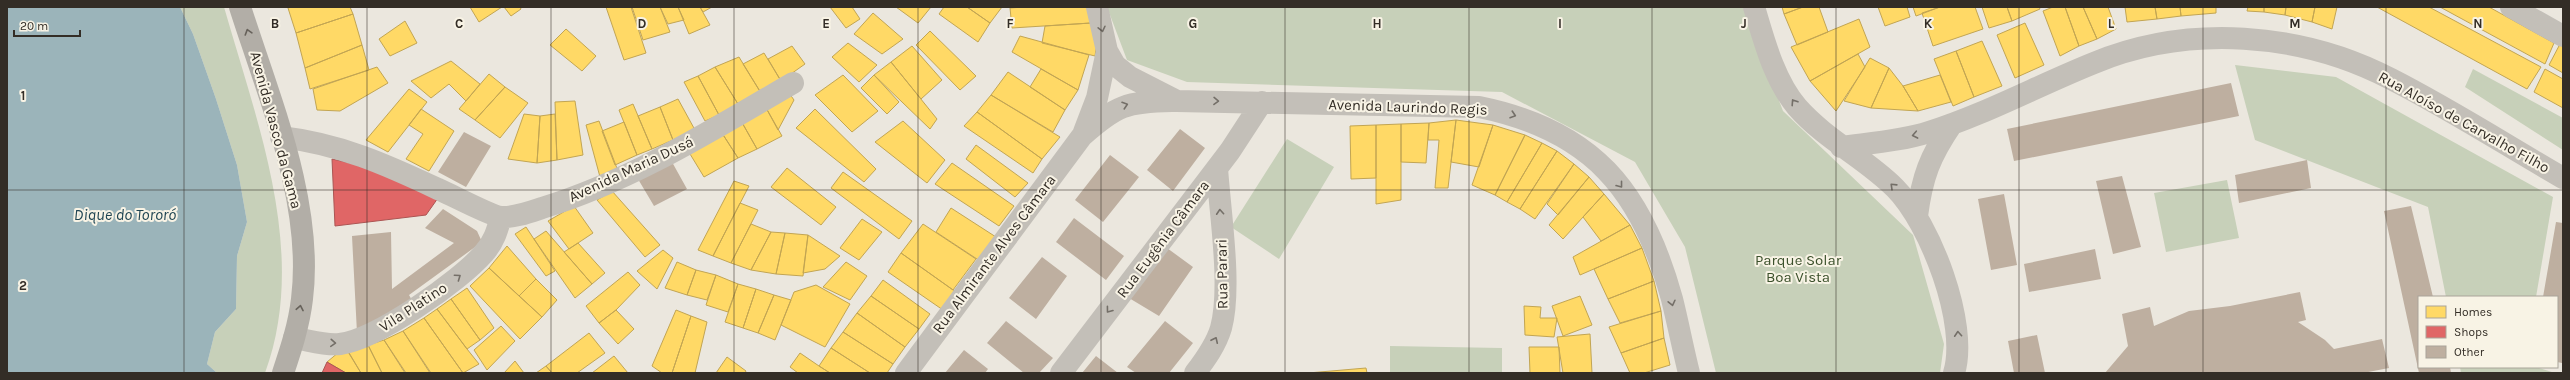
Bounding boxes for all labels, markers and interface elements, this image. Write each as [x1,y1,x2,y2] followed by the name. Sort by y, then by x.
[14,12,80,38] scale bar
[271,16,279,31] text: B
[455,16,463,31] text: C
[638,16,647,31] text: D
[822,16,830,31] text: E
[1006,16,1014,31] text: F
[1189,16,1197,31] text: G
[1372,16,1382,31] text: H
[1558,16,1562,31] text: I
[1741,16,1747,31] text: J
[1924,16,1933,31] text: K
[2108,16,2115,31] text: L
[2289,16,2301,31] text: M
[2473,16,2483,31] text: N
[20,19,48,33] text: 20 m
[1098,26,1106,32] one-way arrow
[244,29,253,36] one-way arrow
[246,49,306,211] street label: Avenida Vasco da Gama
[2375,67,2553,177] street label: Rua Aloíso de Carvalho Filho
[21,88,25,103] text: 1
[1328,95,1488,119] street label: Avenida Laurindo Regis
[1213,97,1219,106] one-way arrow
[1792,99,1799,106] one-way arrow
[1121,102,1128,110] one-way arrow
[1509,110,1516,119] one-way arrow
[1912,130,1918,139] one-way arrow
[566,132,696,206] street label: Avenida Maria Dusá
[928,171,1060,337] street label: Rua Almirante Alves Câmara
[1113,177,1213,301] street label: Rua Eugênia Câmara
[1615,180,1622,187] one-way arrow
[1890,183,1898,191] one-way arrow
[74,205,176,224] water label: Dique do Tororó
[1215,209,1224,215] one-way arrow
[1212,239,1232,309] street label: Rua Parari
[1755,251,1842,286] park label: Parque Solar Boa Vista
[454,274,461,282] one-way arrow
[19,278,27,293] text: 2
[376,278,450,336] street label: Vila Platino
[2418,296,2558,368] legend
[1668,299,1676,306] one-way arrow
[295,305,304,311] one-way arrow
[2454,305,2492,319] text: Homes
[1107,306,1114,313] one-way arrow
[2454,325,2488,339] text: Shops
[1953,331,1962,337] one-way arrow
[1210,337,1218,344] one-way arrow
[330,339,336,348] one-way arrow
[2454,345,2485,359] text: Other

